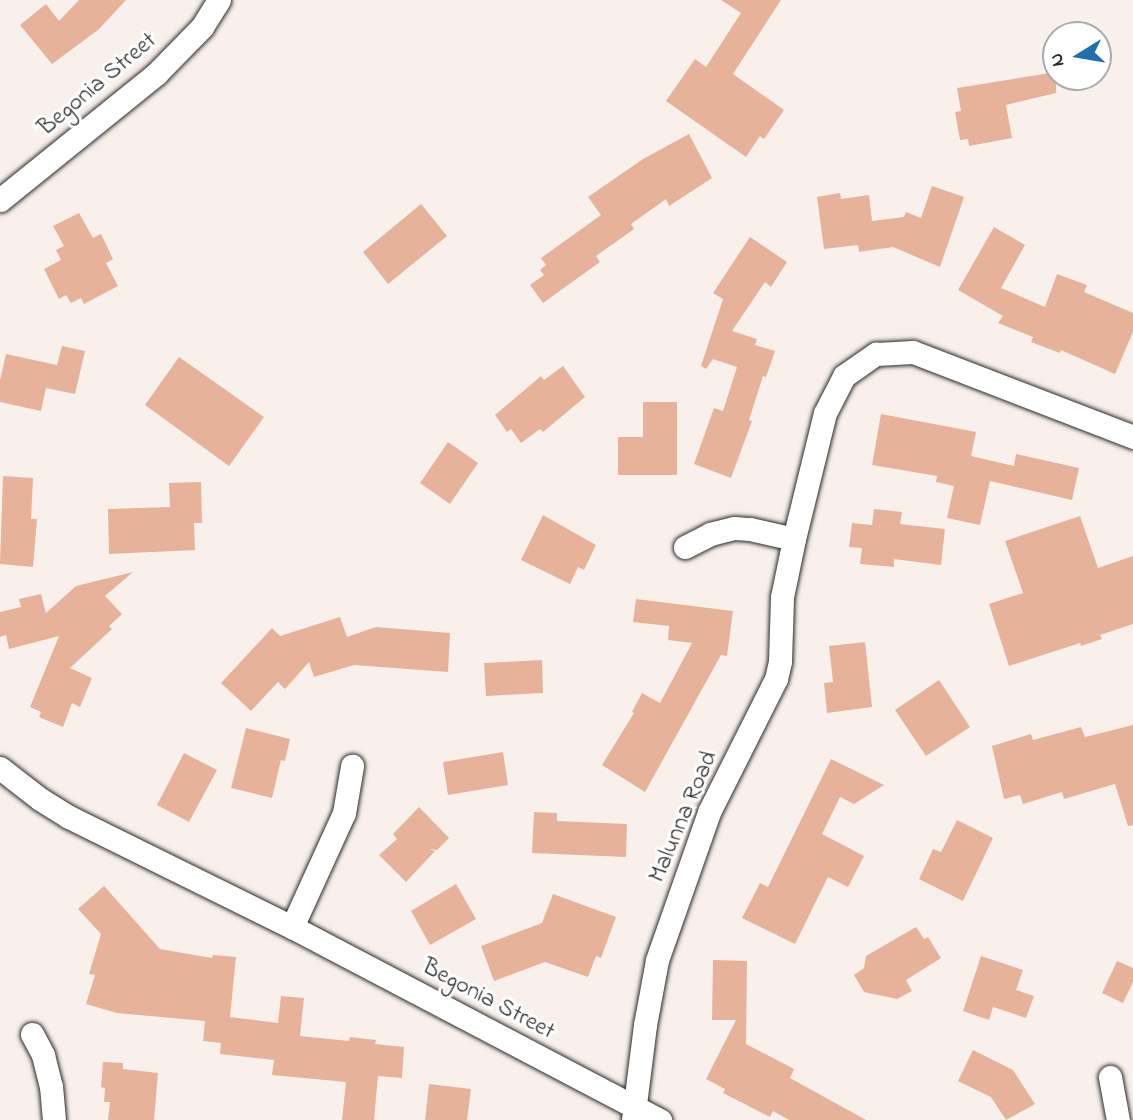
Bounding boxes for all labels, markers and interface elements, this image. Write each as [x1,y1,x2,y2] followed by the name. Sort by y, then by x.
[1042,21,1112,91] north arrow
[33,27,163,143] street label: Begonia Street
[1043,51,1072,69] text: N
[643,747,725,887] street label: Malunna Road
[417,953,559,1047] street label: Begonia Street

